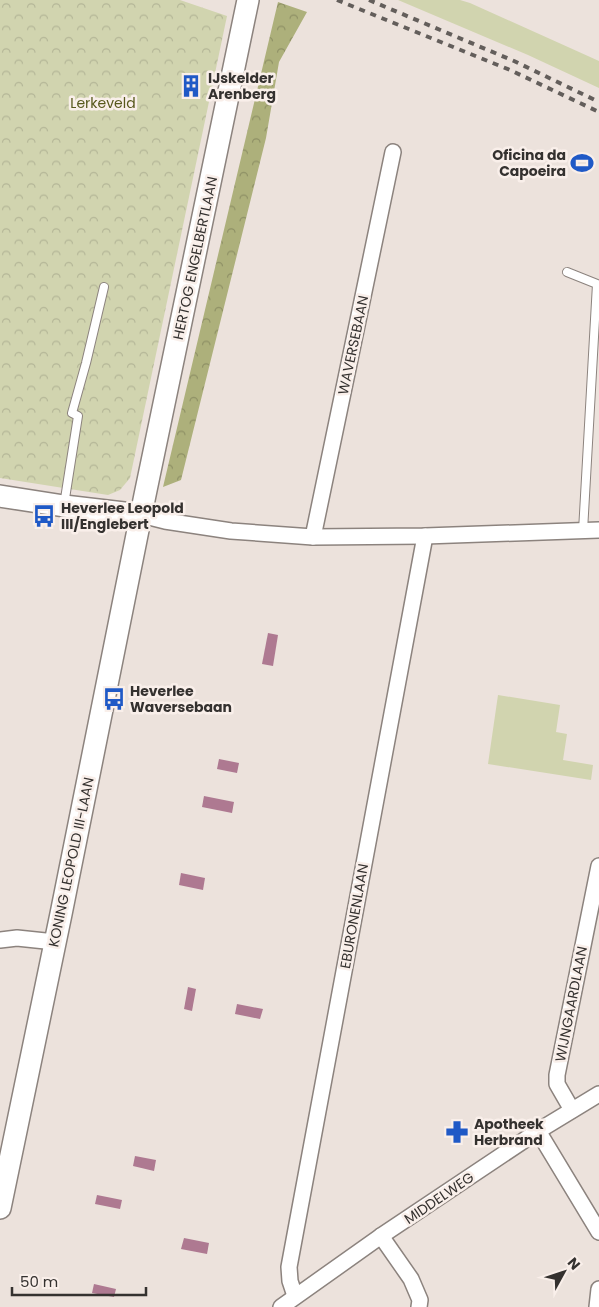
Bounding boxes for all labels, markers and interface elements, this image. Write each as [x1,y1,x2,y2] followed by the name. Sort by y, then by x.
[208,68,276,104] place label: IJskelder Arenberg
[178,73,204,99] building icon: IJskelder Arenberg
[70,93,136,113] park label: Lerkeveld
[492,145,566,181] place label: Oficina da Capoeira
[569,150,595,176] sports icon: Oficina da Capoeira
[168,175,222,341] street label: HERTOG ENGELBERTLAAN
[333,294,373,396] street label: WAVERSEBAAN
[61,498,184,534] place label: Heverlee Leopold III/Englebert
[31,503,57,529] bus stop icon: Heverlee Leopold III/Englebert
[130,681,232,717] place label: Heverlee Waversebaan
[101,686,127,712] bus stop icon: Heverlee Waversebaan
[43,775,99,949] street label: KONING LEOPOLD III-LAAN
[335,862,373,970] street label: EBURONENLAAN
[550,945,592,1063] street label: WIJNGAARDLAAN
[474,1114,544,1150] place label: Apotheek Herbrand
[444,1119,470,1145] pharmacy icon: Apotheek Herbrand
[400,1167,478,1229] street label: MIDDELWEG
[539,1247,589,1297] north arrow
[563,1253,585,1274] text: N
[12,1264,146,1296] scale bar
[20,1271,58,1292] text: 50 m

